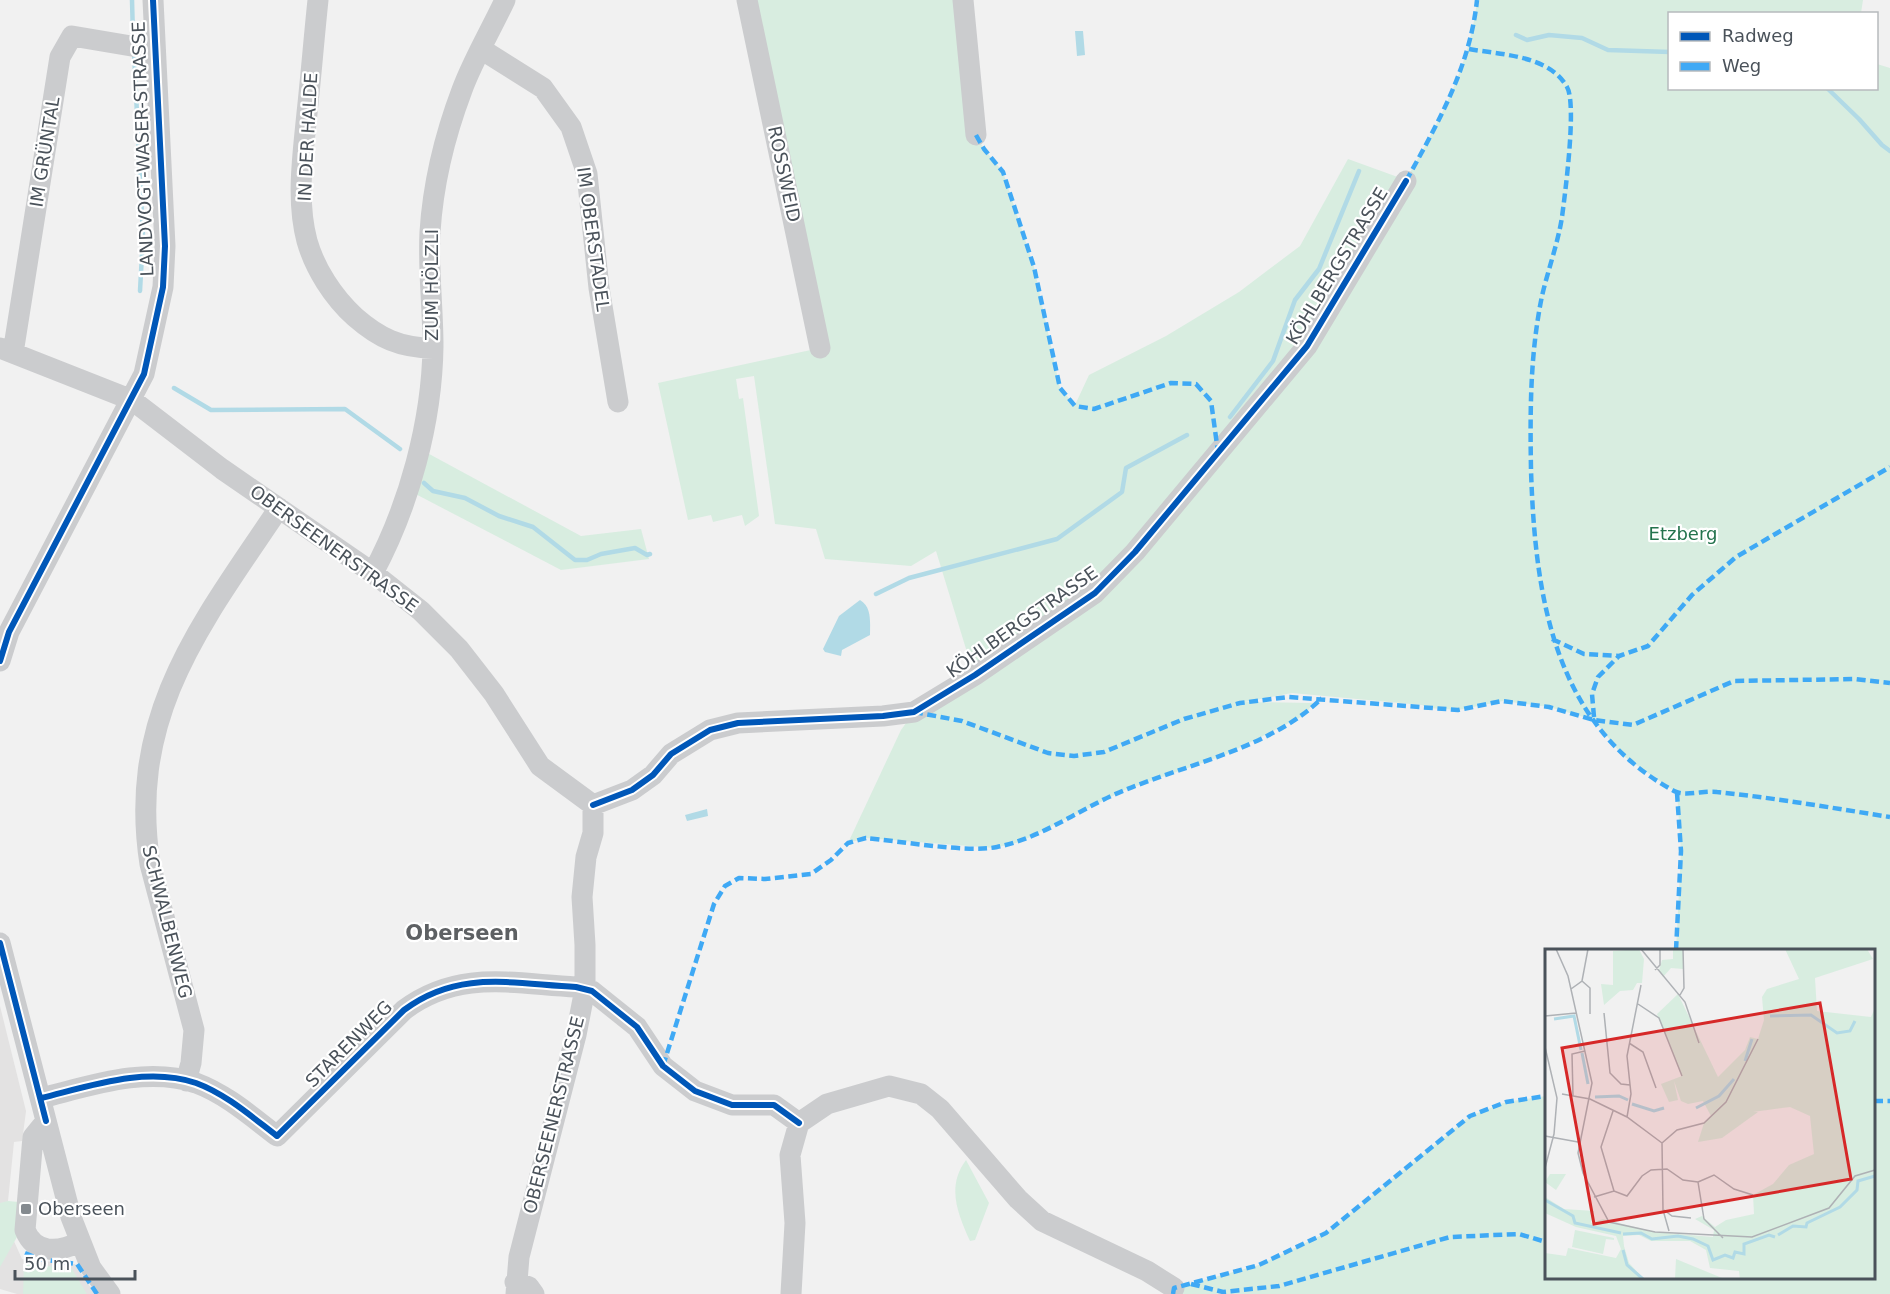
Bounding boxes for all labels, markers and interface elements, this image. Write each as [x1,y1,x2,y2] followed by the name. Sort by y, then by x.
[1668,12,1878,90] legend
[128,21,157,277] street label: LANDVOGT-WASER-STRASSE
[1722,25,1794,46] text: Radweg
[1722,55,1761,76] text: Weg
[294,72,321,202] street label: IN DER HALDE
[25,95,64,209] street label: IM GRÜNTAL
[764,124,805,224] street label: ROSSWEID
[573,165,614,312] street label: IM OBERSTADEL
[1281,183,1392,348] street label: KÖHLBERGSTRASSE
[421,229,442,341] street label: ZUM HÖLZLI
[246,481,422,617] street label: OBERSEENERSTRASSE
[1649,523,1717,544] park label: Etzberg
[942,562,1101,682] street label: KÖHLBERGSTRASSE
[138,843,197,1001] street label: SCHWALBENWEG
[405,921,519,945] district label: Oberseen
[1545,949,1875,1279] inset map
[301,996,396,1091] street label: STARENWEG
[519,1014,588,1216] street label: OBERSEENERSTRASSE
[38,1198,125,1219] place label: Oberseen
[19,1202,33,1216] marker: Oberseen
[15,1243,135,1281] scale bar
[24,1253,70,1274] text: 50 m

